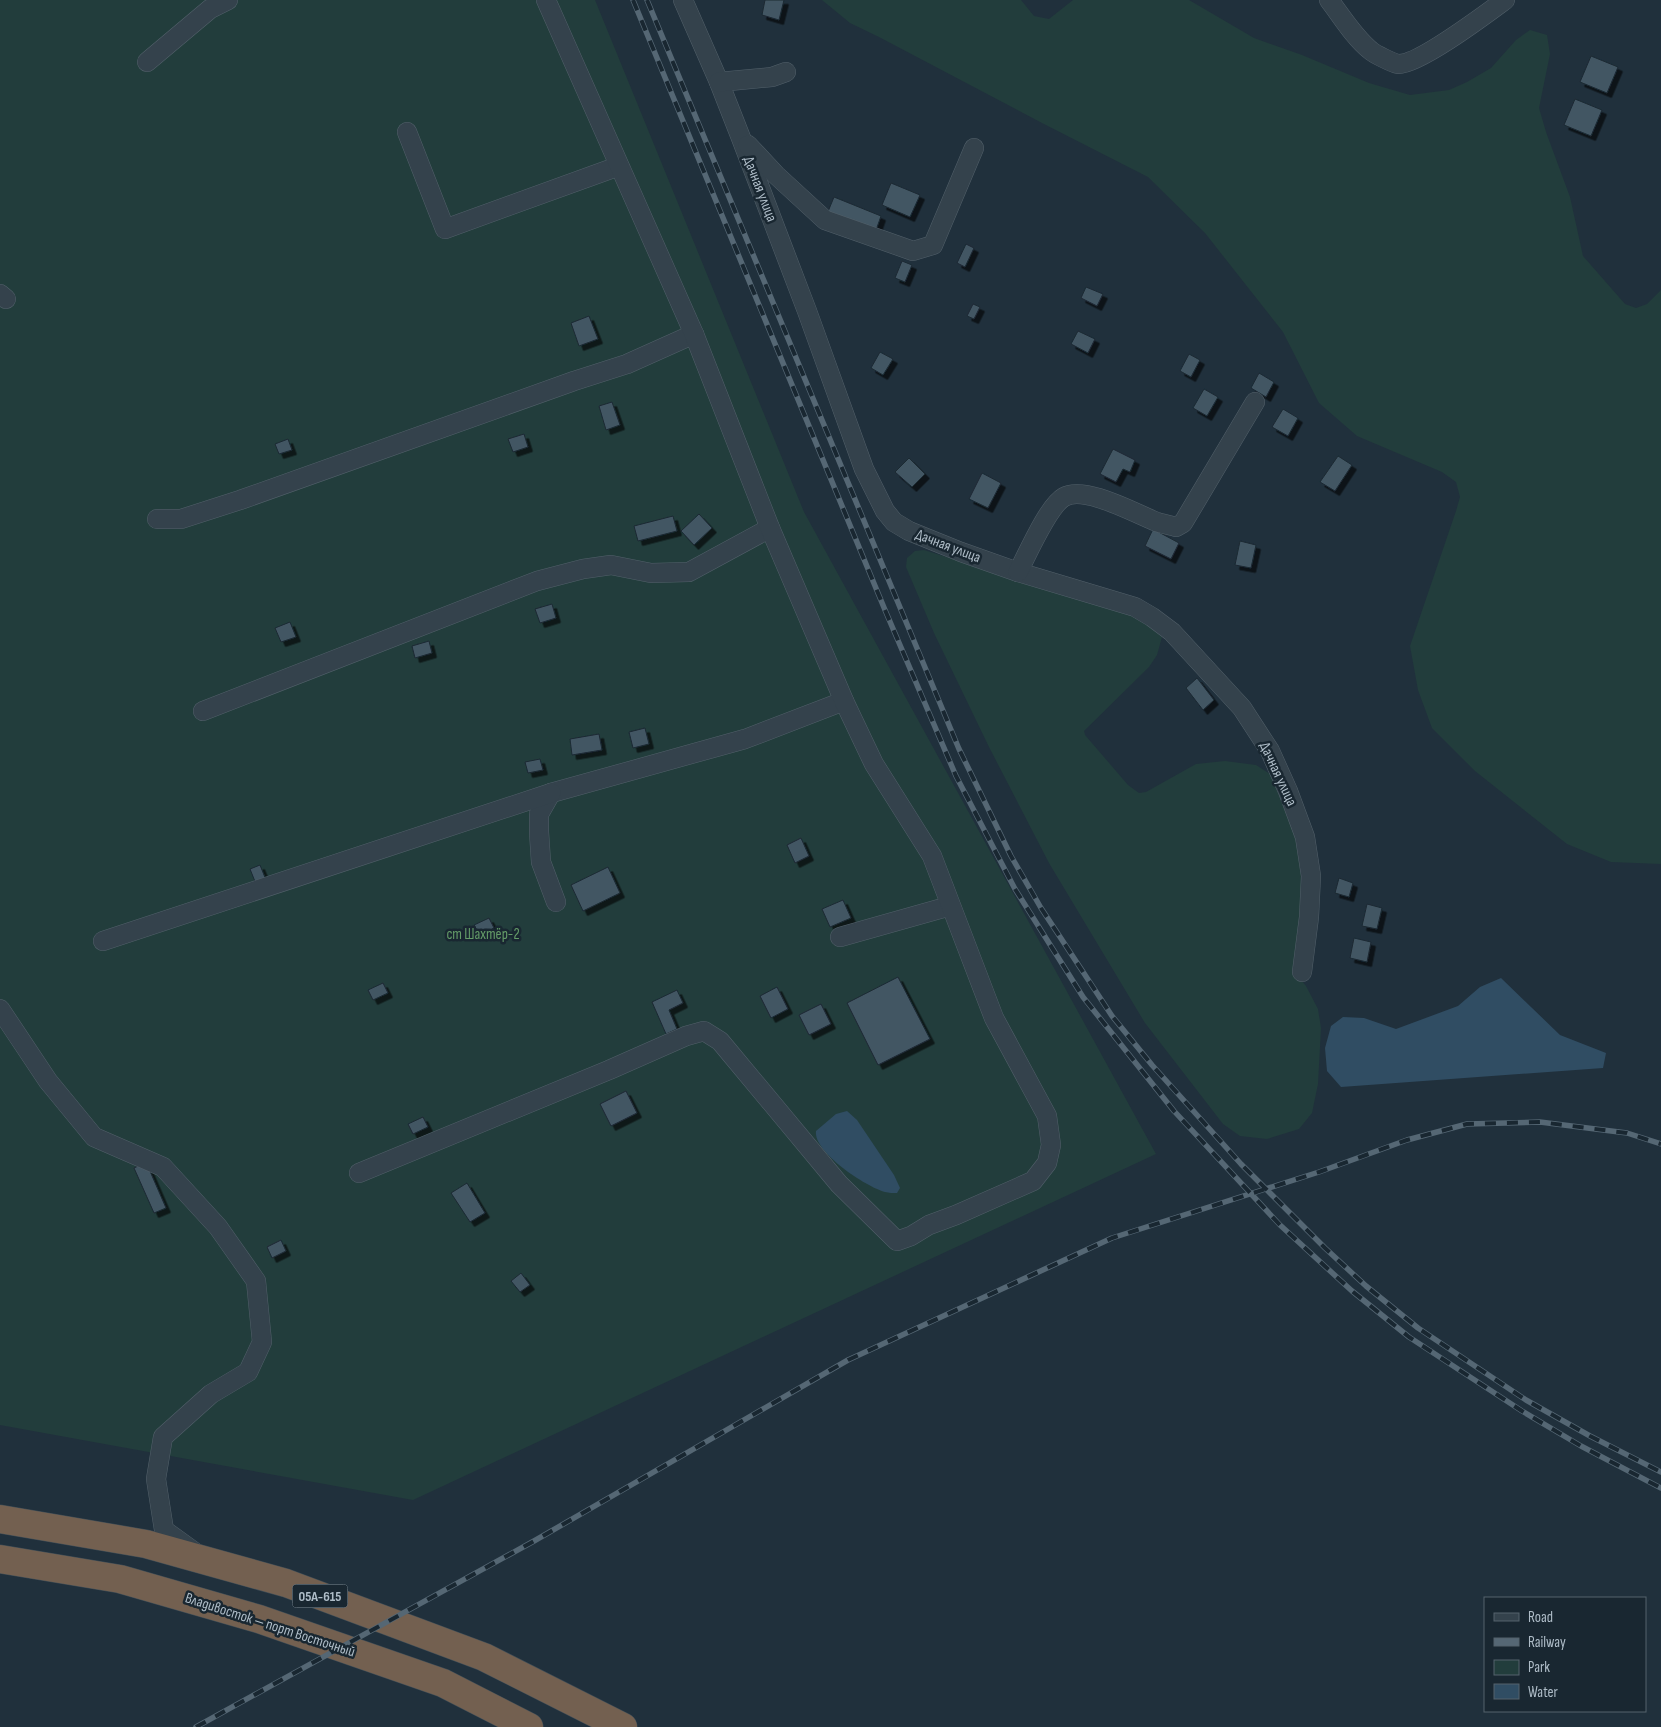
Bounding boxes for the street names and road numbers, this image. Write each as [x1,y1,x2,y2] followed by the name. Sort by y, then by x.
[739,154,781,225] street label: Дачная улица
[913,525,984,567] street label: Дачная улица
[1255,739,1301,809] street label: Дачная улица
[292,1584,348,1608] road number: 05А-615
[183,1589,357,1661] street label: Владивосток — порт Восточный

